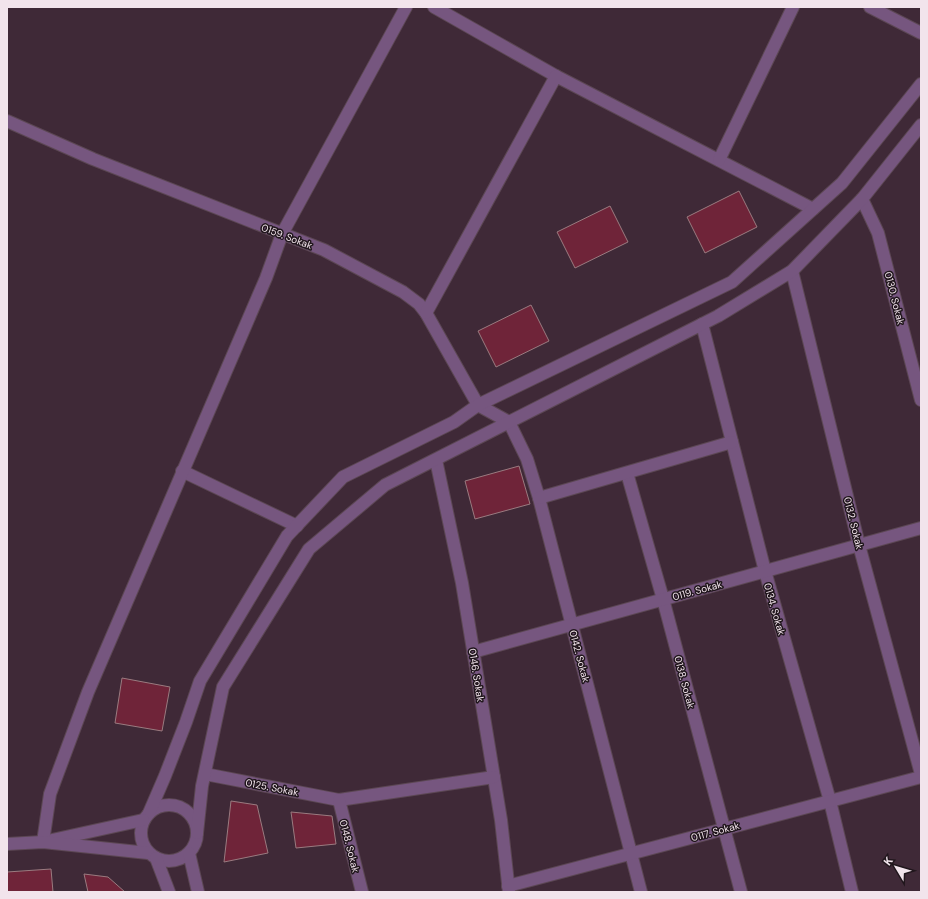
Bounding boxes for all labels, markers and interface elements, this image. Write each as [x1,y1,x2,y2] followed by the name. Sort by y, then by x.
[259,221,314,252] street label: 0159. Sokak
[882,270,907,326] street label: 0130. Sokak
[841,496,866,551] street label: 0132. Sokak
[671,578,723,603] street label: 0119. Sokak
[761,581,788,637] street label: 0134. Sokak
[566,629,593,684] street label: 0142. Sokak
[466,648,487,703] street label: 0146. Sokak
[671,654,698,710] street label: 0138. Sokak
[244,776,299,799] street label: 0125. Sokak
[337,818,362,874] street label: 0148. Sokak
[689,819,741,844] street label: 0117. Sokak
[876,847,916,887] north arrow
[880,854,896,868] text: K

